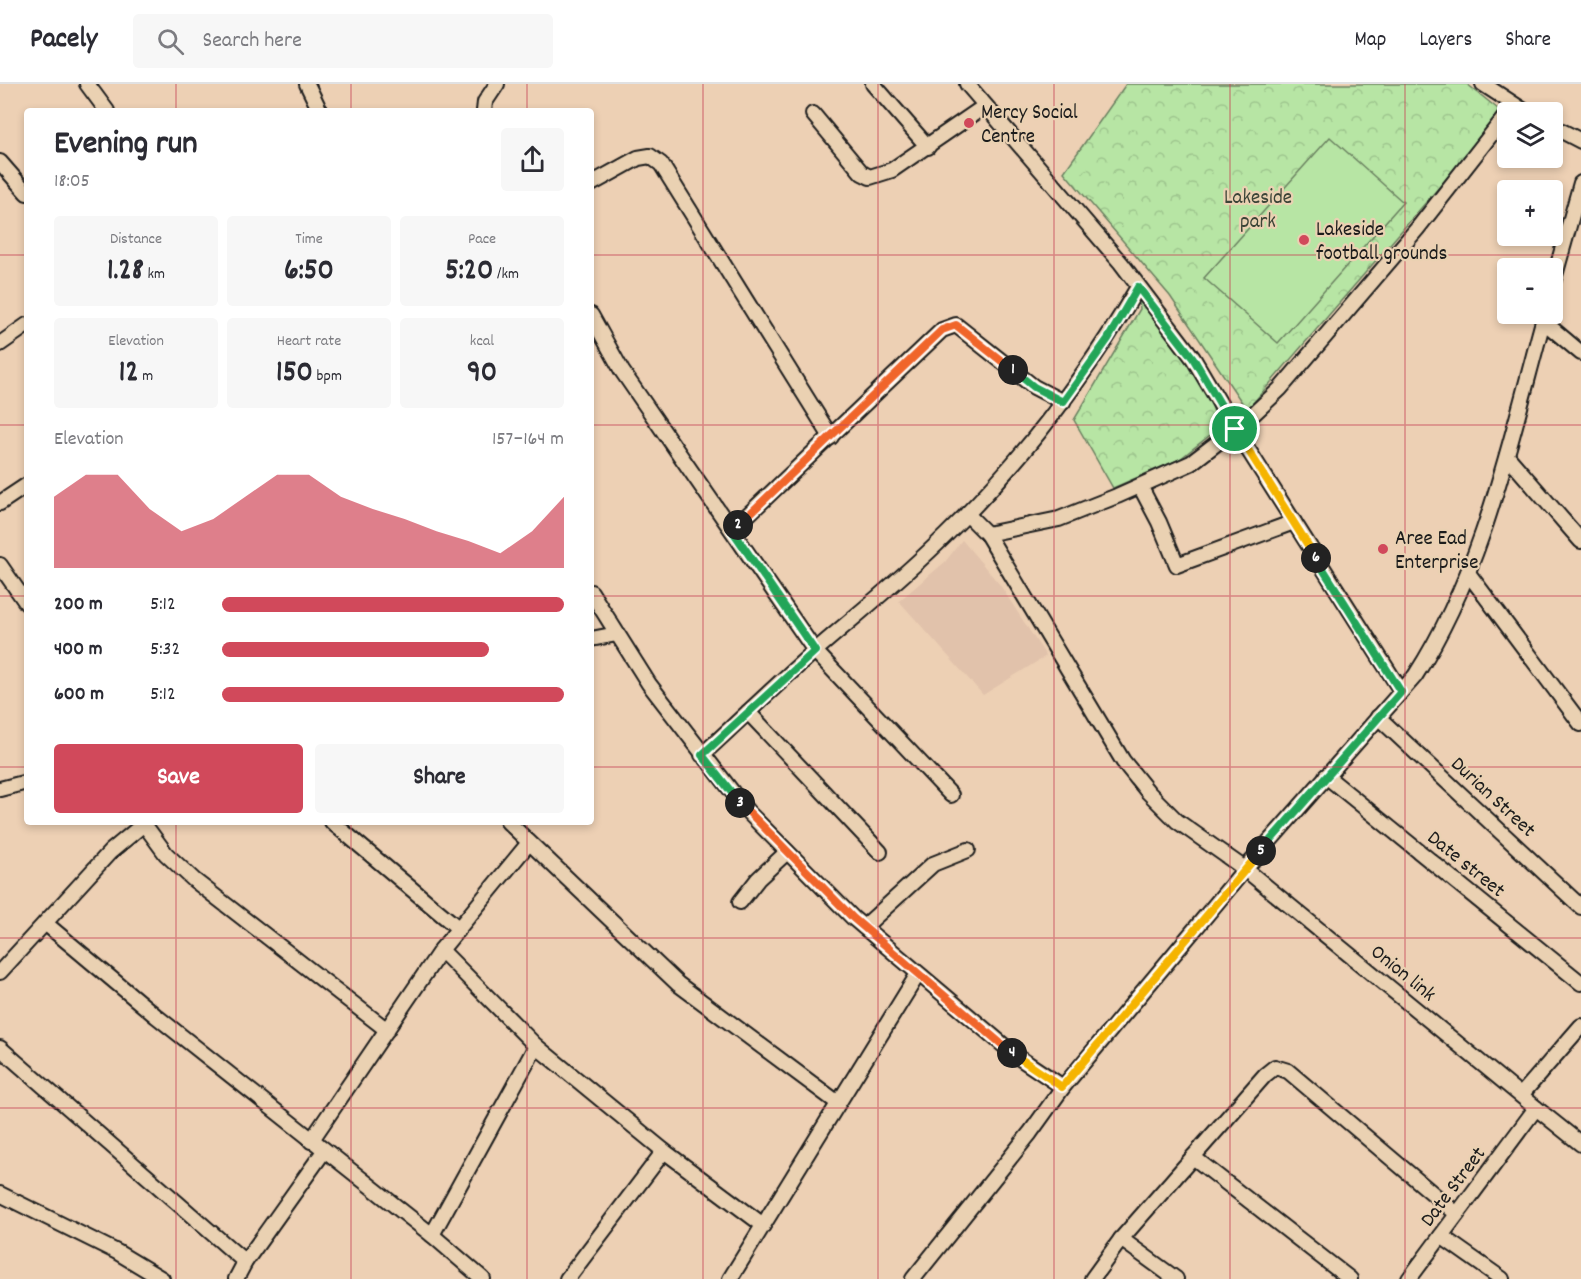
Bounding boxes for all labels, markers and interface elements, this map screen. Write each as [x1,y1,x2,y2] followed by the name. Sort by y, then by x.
[133,14,553,68] search box
[30,21,97,61] text: Pacely
[154,25,187,58] icon: search
[202,26,302,57] text: Search here
[1355,26,1386,56] text: Map
[1419,26,1472,56] text: Layers
[1505,26,1551,56] text: Share
[981,99,1078,153] place label: Mercy Social Centre
[1497,102,1563,324] map controls
[1497,102,1563,168] button: layers
[962,116,976,130] marker: Mercy Social Centre
[54,122,198,169] text: Evening run
[501,128,564,191] button: share
[54,168,90,196] text: 18:05
[1497,180,1563,246] button: +
[1224,184,1292,238] park label: Lakeside park
[1316,216,1447,270] place label: Lakeside football grounds
[110,228,162,251] text: Distance
[295,228,323,251] text: Time
[468,228,496,251] text: Pace
[1297,233,1311,247] marker: Lakeside football grounds
[107,251,144,294] text: 1.28
[284,251,334,294] text: 6:50
[445,251,493,294] text: 5:20
[1497,258,1563,324] button: −
[144,263,165,286] text: km
[493,263,519,286] text: /km
[108,330,164,353] text: Elevation
[277,330,341,353] text: Heart rate
[470,330,494,353] text: kcal
[119,353,139,396] text: 12
[276,353,313,396] text: 150
[467,353,497,396] text: 90
[998,355,1028,385] pin: 1
[1011,358,1015,381] text: 1
[139,365,153,388] text: m
[313,365,342,388] text: bpm
[1209,403,1260,454] pin
[1218,412,1251,445] icon: arrive
[54,426,124,454] text: Elevation
[492,426,564,454] text: 157–164 m
[723,510,753,540] pin: 2
[735,513,742,536] text: 2
[1395,525,1478,579] place label: Aree Ead Enterprise
[1376,542,1390,556] marker: Aree Ead Enterprise
[1301,543,1331,573] pin: 6
[1312,546,1320,569] text: 6
[54,591,103,619] text: 200 m
[150,591,176,619] text: 5:12
[54,636,102,664] text: 400 m
[150,636,180,664] text: 5:32
[54,681,104,709] text: 600 m
[150,681,176,709] text: 5:12
[54,744,303,813] button: Save
[315,744,564,813] button: Share
[1443,751,1541,846] street label: Durian Street
[725,788,755,818] pin: 3
[736,791,744,814] text: 3
[1419,824,1511,906] street label: Date street
[1246,836,1276,866] pin: 5
[1257,839,1265,862] text: 5
[1363,939,1441,1010] street label: Onion link
[997,1038,1027,1068] pin: 4
[1009,1041,1015,1064] text: 4
[1414,1141,1495,1234] street label: Date Street

